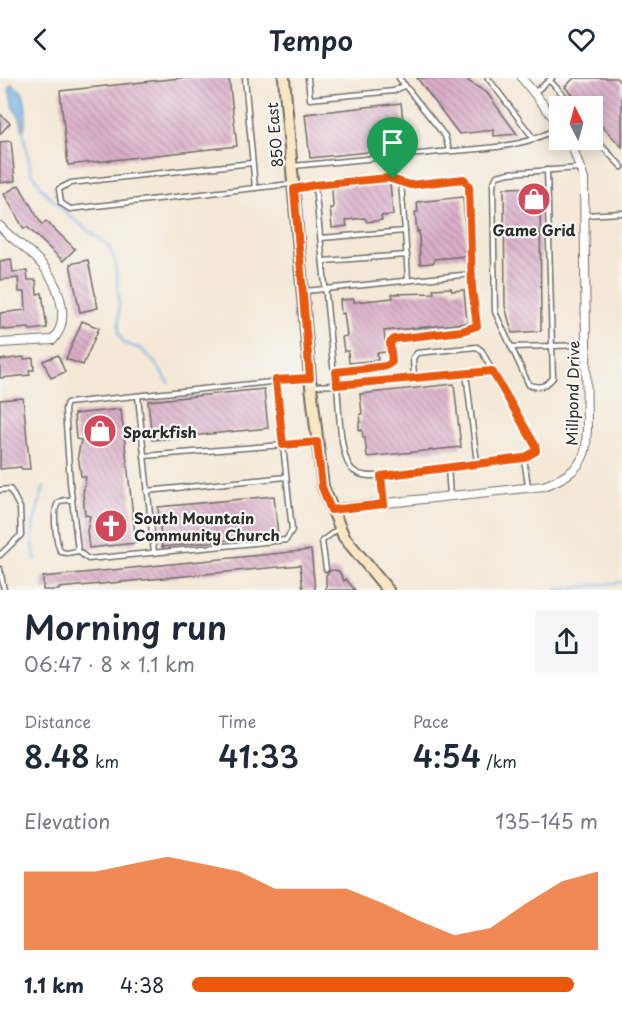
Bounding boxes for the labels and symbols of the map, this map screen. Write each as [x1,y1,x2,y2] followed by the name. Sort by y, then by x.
[549,96,603,150] north arrow
[260,102,288,168] street label: 850 East
[367,117,418,179] pin
[516,181,552,217] shop icon: Game Grid
[493,218,576,241] place label: Game Grid
[560,340,584,446] street label: Millpond Drive
[82,413,118,449] shop icon: Sparkfish
[123,420,197,443] place label: Sparkfish
[134,506,280,546] place label: South Mountain Community Church
[93,508,129,544] church icon: South Mountain Community Church

